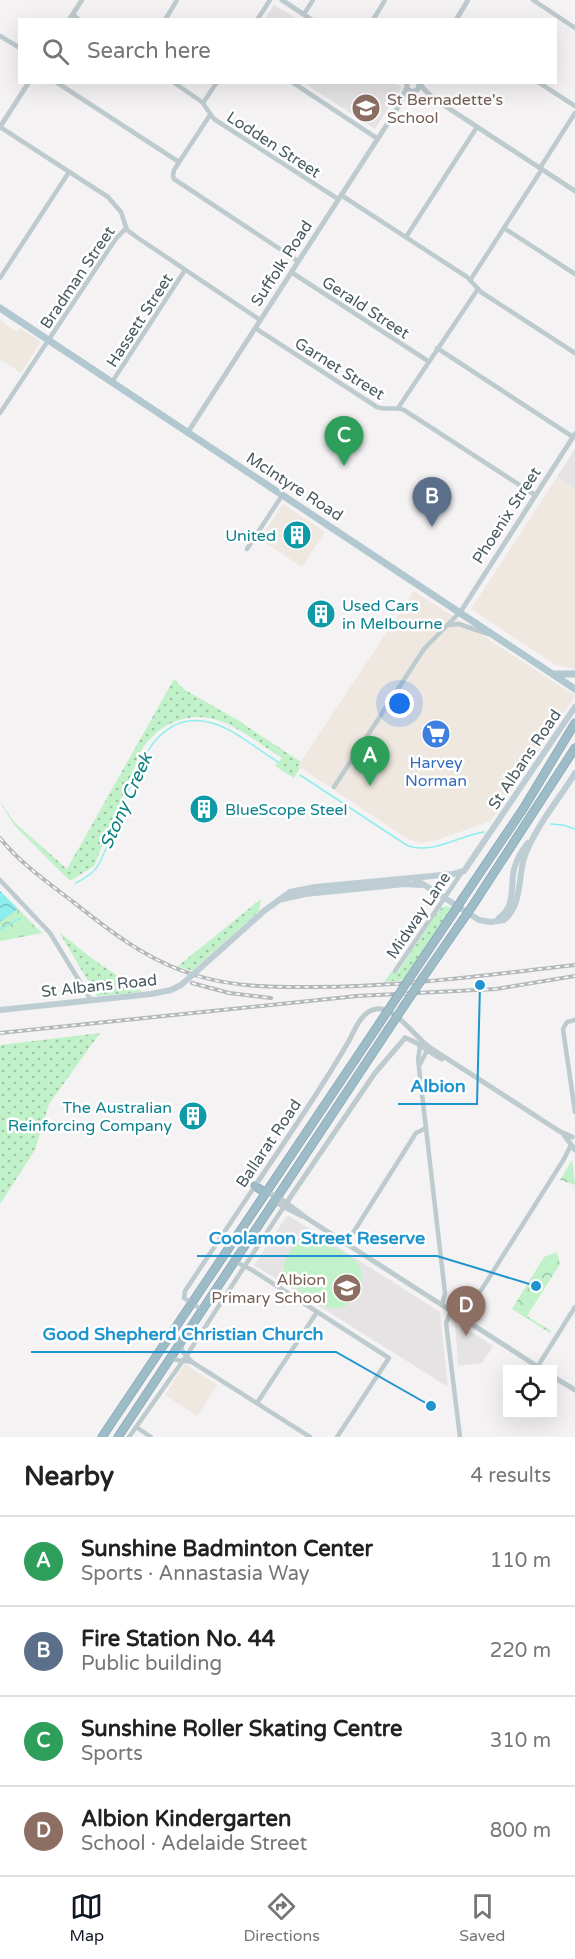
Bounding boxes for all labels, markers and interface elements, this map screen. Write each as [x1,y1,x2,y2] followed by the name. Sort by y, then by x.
[18,18,557,84] search box
[39,35,72,68] icon: search
[87,38,211,64] text: Search here
[387,90,503,128] place label: St Bernadette's School
[350,92,382,124] school or university icon: St Bernadette's School
[223,107,324,183] street label: Lodden Street
[247,217,317,310] street label: Suffolk Road
[36,222,120,333] street label: Bradman Street
[102,270,178,371] street label: Hassett Street
[318,272,413,344] street label: Gerald Street
[291,333,388,404] street label: Garnet Street
[324,416,364,466] pin: C
[242,448,347,526] street label: McIntyre Road
[468,463,546,568] street label: Phoenix Street
[412,478,452,527] pin: B
[281,519,313,551] building icon: United
[225,526,276,546] place label: United
[342,596,443,634] place label: Used Cars in Melbourne
[305,598,337,630] building icon: Used Cars in Melbourne
[385,689,414,718] your location
[484,706,566,813] street label: St Albans Road
[420,718,452,750] supermarket icon: Harvey Norman
[350,736,389,786] pin: A
[95,749,157,852] water label: Stony Creek
[405,753,467,791] place label: Harvey Norman
[188,793,220,825] building icon: BlueScope Steel
[225,800,348,820] place label: BlueScope Steel
[382,868,455,963] street label: Midway Lane
[40,970,158,1002] street label: St Albans Road
[398,1068,477,1104] callout: Albion
[410,1075,466,1097] text: Albion
[232,1095,306,1192] street label: Ballarat Road
[8,1098,172,1136] place label: The Australian Reinforcing Company
[177,1100,209,1132] building icon: The Australian Reinforcing Company
[197,1220,437,1256] callout: Coolamon Street Reserve
[209,1227,425,1249] text: Coolamon Street Reserve
[211,1270,326,1308] place label: Albion Primary School
[331,1272,363,1304] school or university icon: Albion Primary School
[446,1286,486,1336] pin: D
[31,1316,336,1352] callout: Good Shepherd Christian Church
[43,1323,323,1345] text: Good Shepherd Christian Church
[503,1365,557,1419] map controls
[503,1365,557,1419] button: locate
[24,1461,114,1492] text: Nearby
[471,1464,551,1488] text: 4 results
[81,1536,373,1562] text: Sunshine Badminton Center
[36,1549,51,1573] text: A
[490,1549,551,1573] text: 110 m
[81,1562,309,1586] text: Sports · Annastasia Way
[81,1626,275,1652] text: Fire Station No. 44
[37,1639,50,1663] text: B
[490,1639,551,1663] text: 220 m
[81,1652,222,1676] text: Public building
[81,1716,402,1742] text: Sunshine Roller Skating Centre
[37,1729,50,1753] text: C
[490,1729,551,1753] text: 310 m
[81,1742,143,1766] text: Sports
[81,1806,291,1832] text: Albion Kindergarten
[36,1819,51,1843] text: D
[490,1819,551,1843] text: 800 m
[81,1832,307,1856] text: School · Adelaide Street
[70,1890,104,1946] tab: Map
[243,1890,320,1946] tab: Directions
[459,1890,505,1946] tab: Saved

